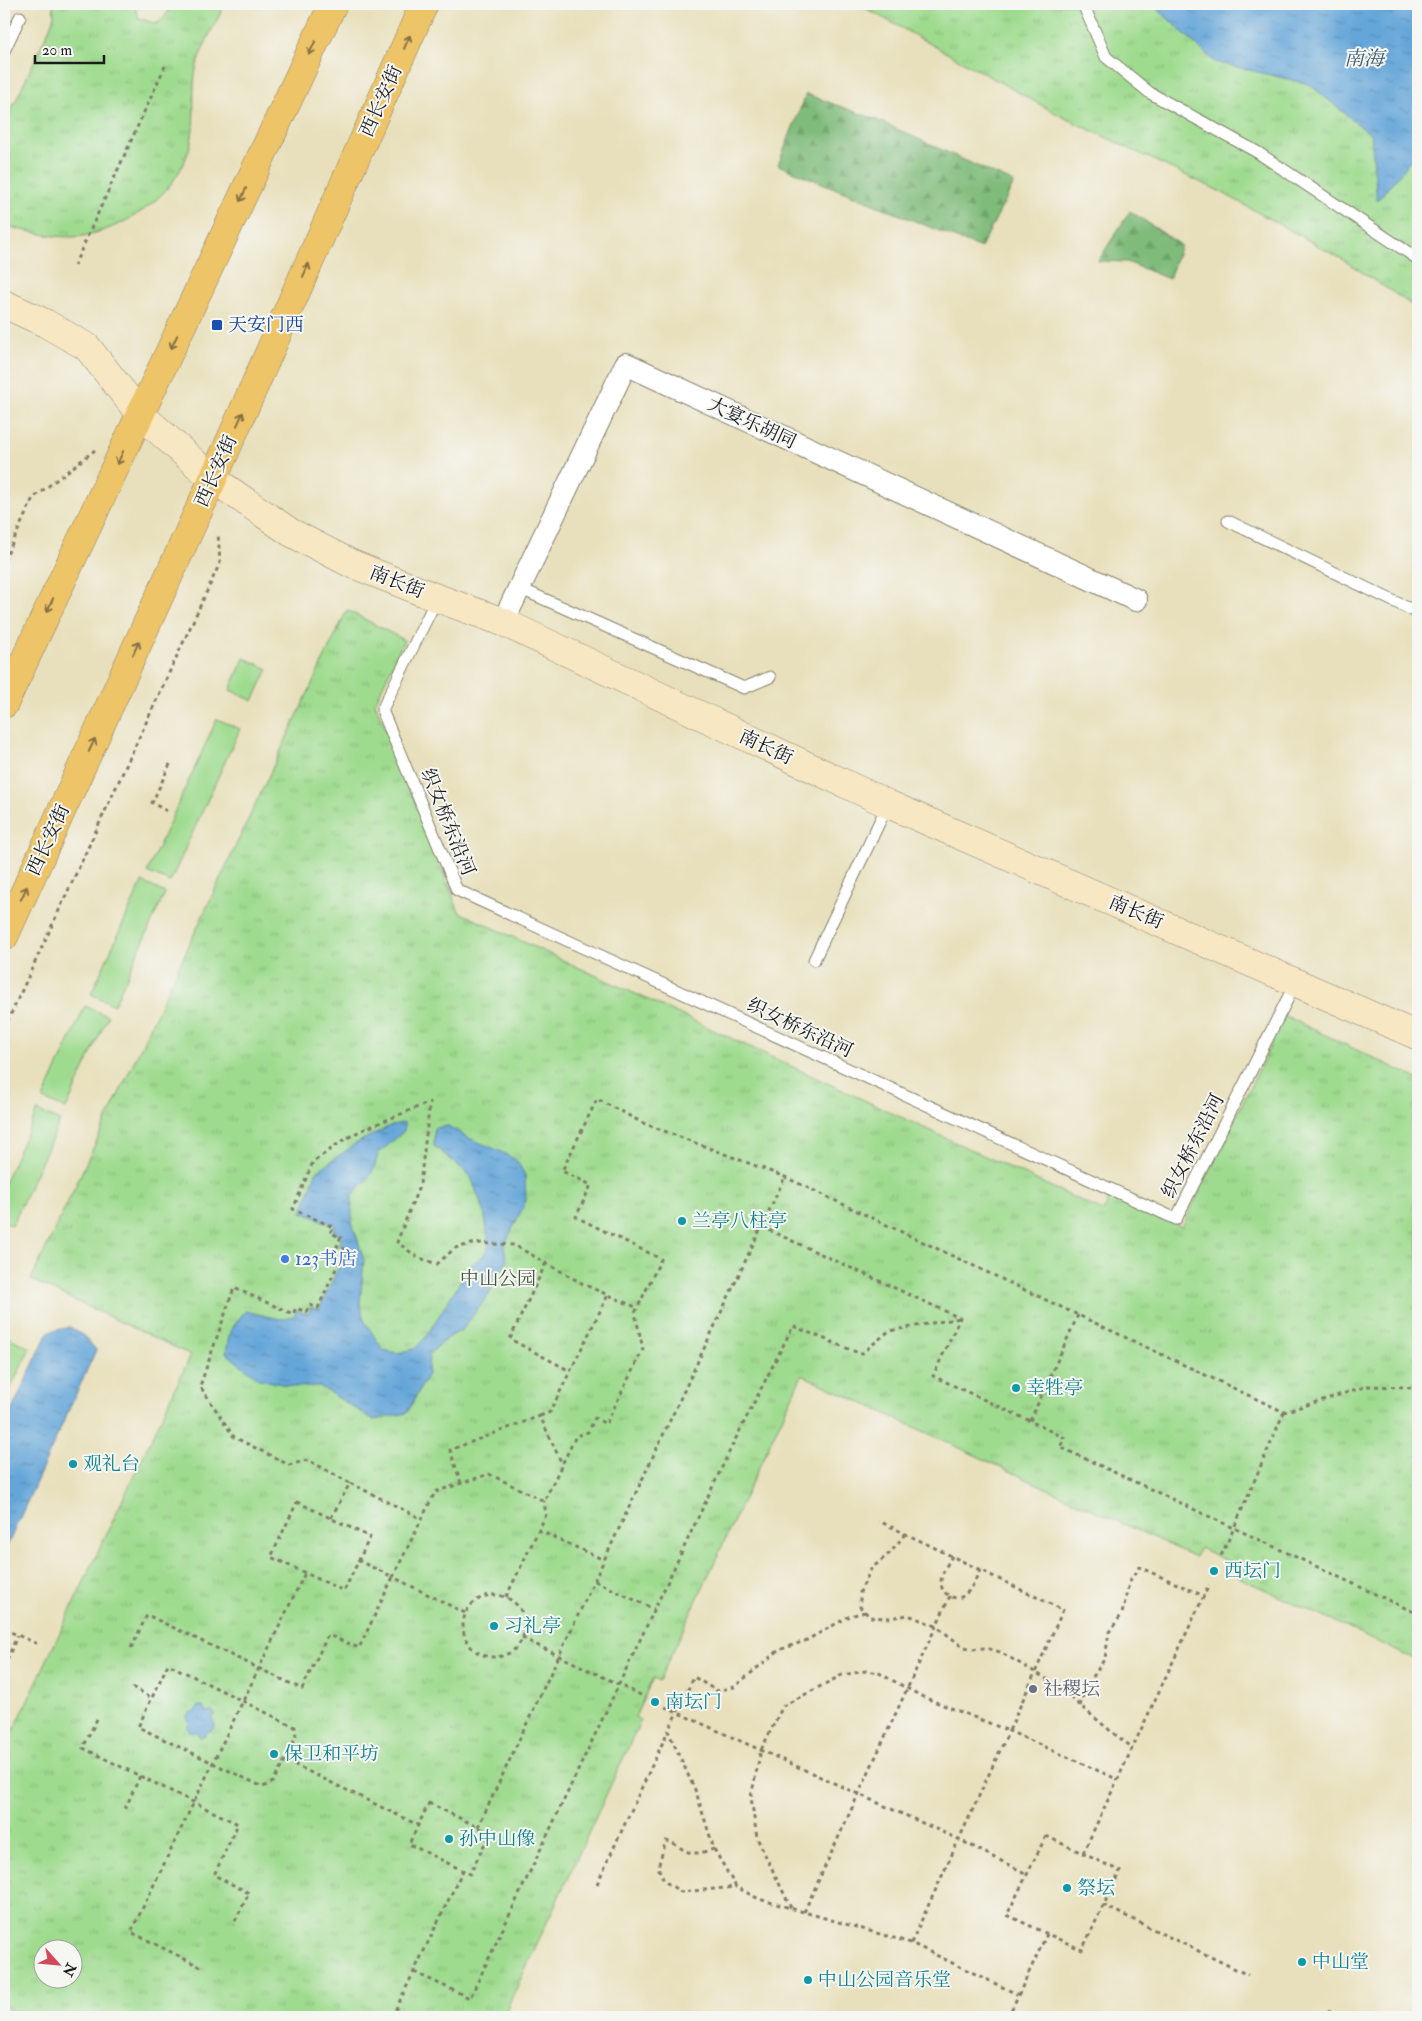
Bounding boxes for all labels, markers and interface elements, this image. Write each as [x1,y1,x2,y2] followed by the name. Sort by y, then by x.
[35,32,104,64] scale bar
[403,35,413,50] one-way arrow
[307,40,316,55] one-way arrow
[42,41,72,60] text: 20 m
[1344,46,1387,71] water label: 南海
[355,61,407,141] street label: 西长安街
[238,187,247,202] one-way arrow
[301,263,311,278] one-way arrow
[228,313,304,337] place label: 天安门西
[210,318,224,332] marker: 天安门西
[169,334,179,349] one-way arrow
[704,392,800,454] street label: 大宴乐胡同
[235,412,245,427] one-way arrow
[190,431,242,511] street label: 西长安街
[114,451,124,466] one-way arrow
[366,560,428,604] street label: 南长街
[45,598,55,613] one-way arrow
[131,641,141,656] one-way arrow
[735,724,797,770] street label: 南长街
[87,738,97,753] one-way arrow
[416,765,480,879] street label: 织女桥东沿河
[21,800,75,880] street label: 西长安街
[20,886,30,901] one-way arrow
[1105,890,1167,934] street label: 南长街
[743,993,857,1063] street label: 织女桥东沿河
[1156,1090,1230,1202] street label: 织女桥东沿河
[692,1209,787,1233] place label: 兰亭八柱亭
[676,1215,688,1227] marker: 兰亭八柱亭
[295,1247,357,1271] place label: 123书店
[279,1253,291,1265] marker: 123书店
[460,1267,536,1291] park label: 中山公园
[1026,1376,1083,1400] place label: 幸牲亭
[1010,1382,1022,1394] marker: 幸牲亭
[83,1452,140,1476] place label: 观礼台
[67,1458,79,1470] marker: 观礼台
[1224,1559,1281,1583] place label: 西坛门
[1208,1565,1220,1577] marker: 西坛门
[504,1614,561,1638] place label: 习礼亭
[488,1620,500,1632] marker: 习礼亭
[1043,1677,1100,1701] place label: 社稷坛
[1027,1683,1039,1695] marker: 社稷坛
[665,1690,722,1714] place label: 南坛门
[649,1696,661,1708] marker: 南坛门
[284,1742,379,1766] place label: 保卫和平坊
[268,1748,280,1760] marker: 保卫和平坊
[459,1827,535,1851] place label: 孙中山像
[443,1833,455,1845] marker: 孙中山像
[1077,1876,1115,1900] place label: 祭坛
[1061,1882,1073,1894] marker: 祭坛
[32,1938,82,1988] north arrow
[1312,1950,1369,1974] place label: 中山堂
[1296,1956,1308,1968] marker: 中山堂
[59,1959,80,1980] text: N
[818,1968,951,1992] place label: 中山公园音乐堂
[802,1974,814,1986] marker: 中山公园音乐堂

